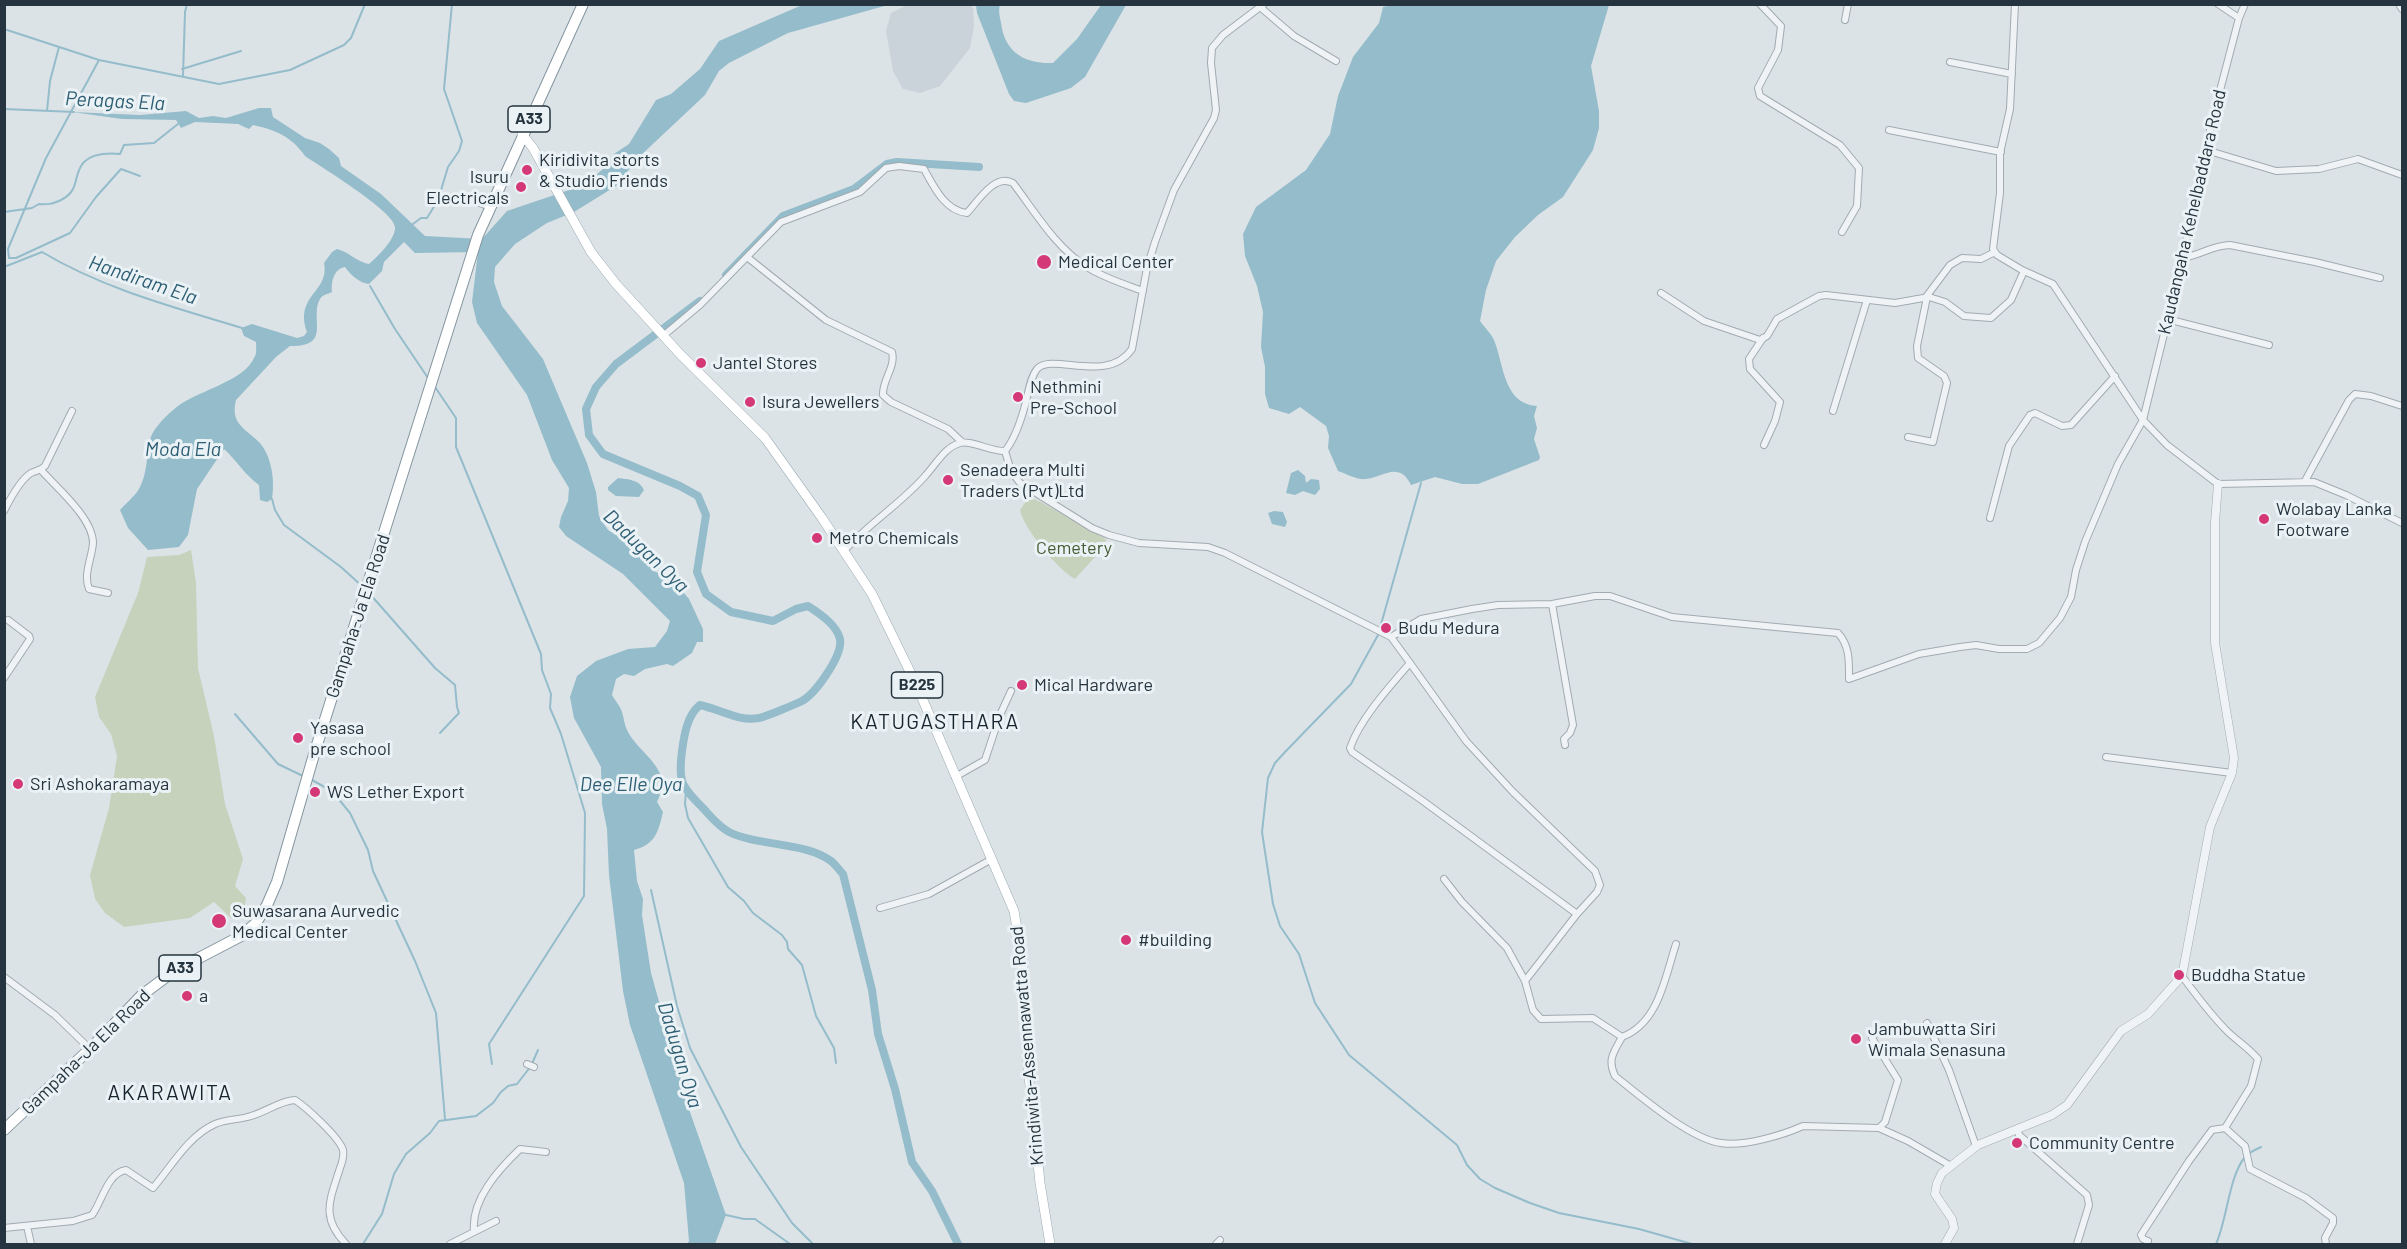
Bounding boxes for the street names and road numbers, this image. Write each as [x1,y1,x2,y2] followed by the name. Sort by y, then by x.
[2153,88,2231,336] street label: Kaudangaha Kehelbaddara Road
[508,106,550,132] road number: A33
[321,531,395,701] street label: Gampaha-Ja Ela Road
[892,672,942,698] road number: B225
[1006,925,1048,1167] street label: Krindiwita-Assennawatta Road
[159,955,201,981] road number: A33
[17,985,155,1119] street label: Gampaha-Ja Ela Road

